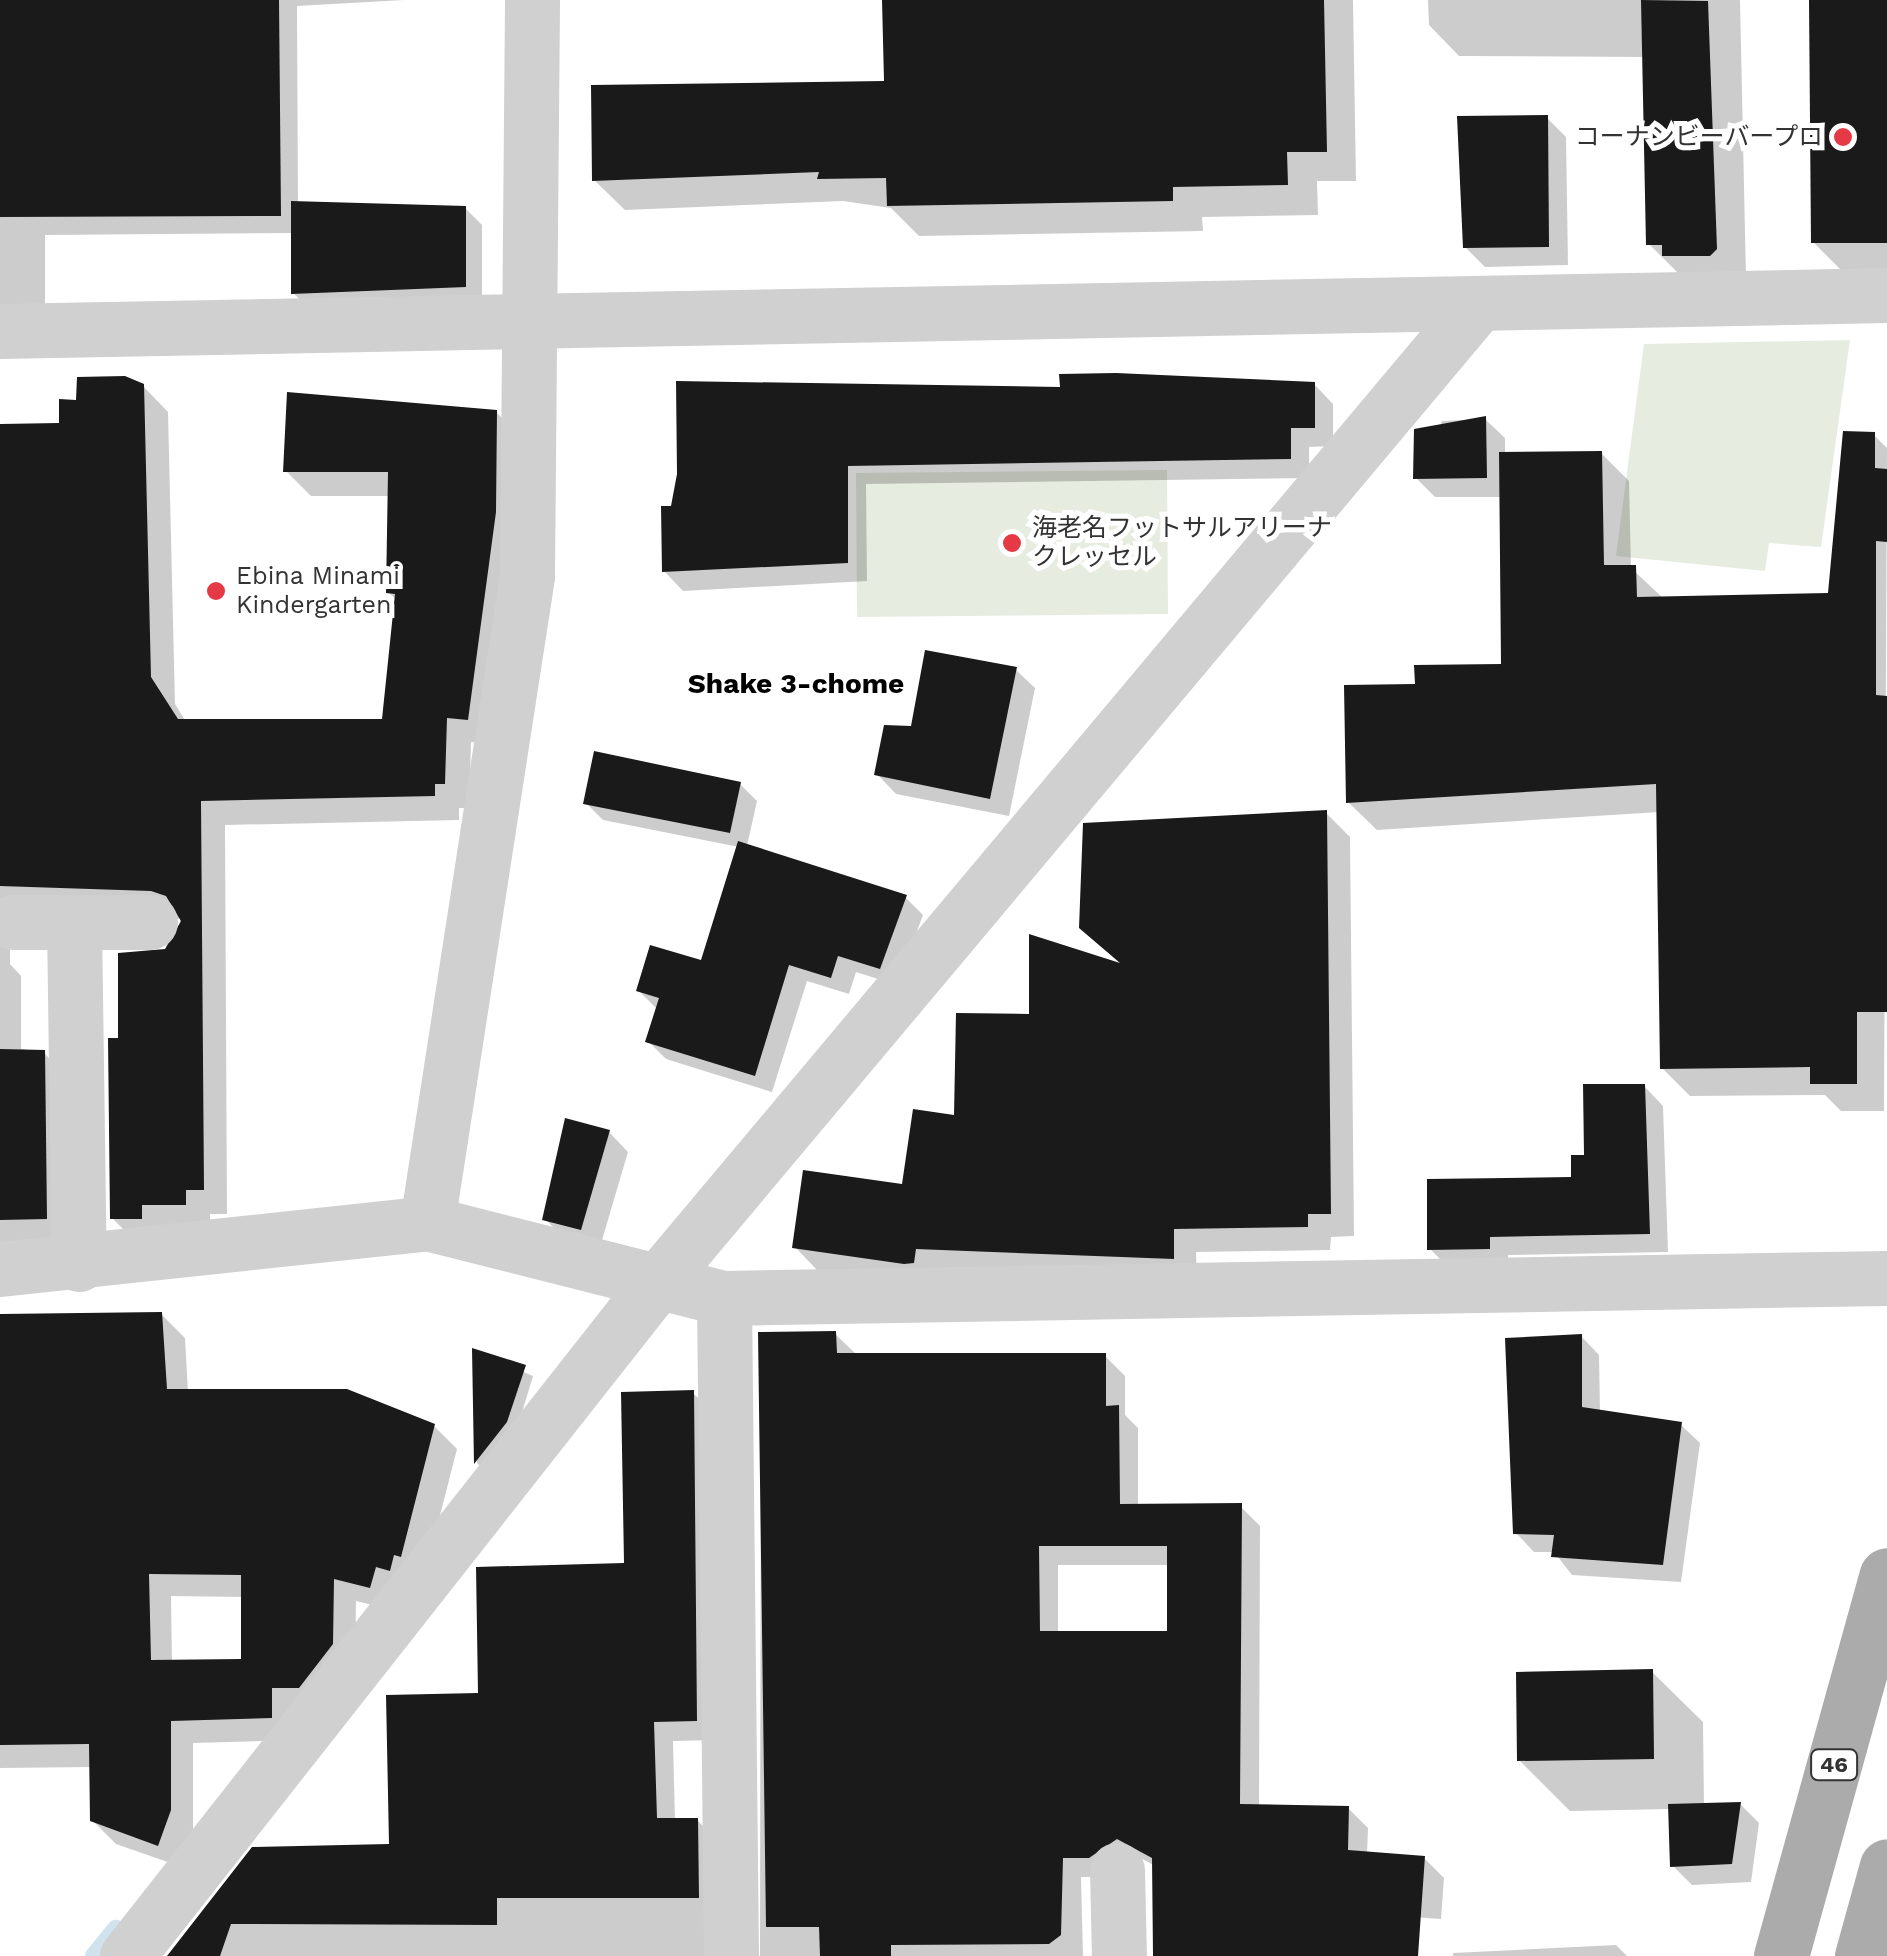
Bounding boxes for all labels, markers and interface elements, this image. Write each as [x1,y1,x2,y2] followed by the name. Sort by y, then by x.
[1573,122,1823,152] place label: コーナンビーバープロ
[1832,126,1854,148] marker: コーナンビーバープロ
[1032,514,1332,573] place label: 海老名フットサルアリーナ クレッセル
[1001,532,1023,554] marker: 海老名フットサルアリーナ クレッセル
[236,562,401,621] place label: Ebina Minami Kindergarten
[205,580,227,602] marker: Ebina Minami Kindergarten
[688,667,904,701] district label: Shake 3-chome
[1809,1748,1859,1782] road number: 46

